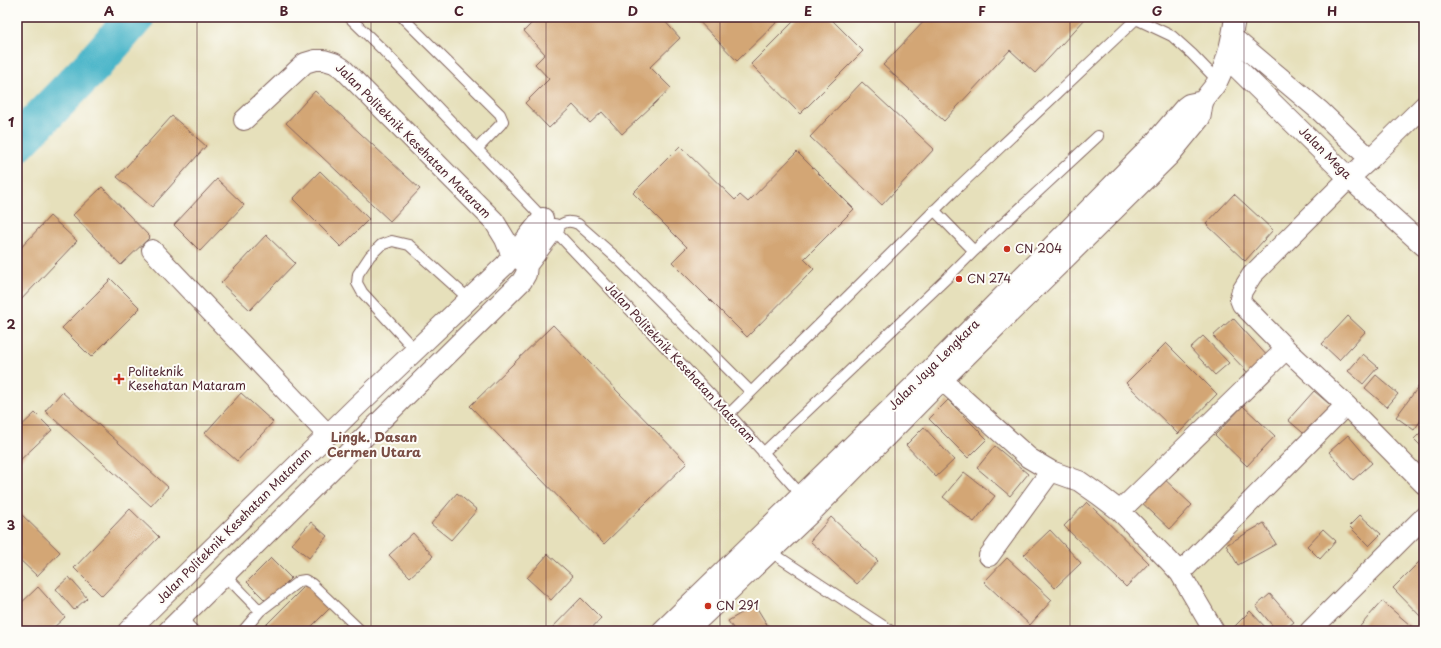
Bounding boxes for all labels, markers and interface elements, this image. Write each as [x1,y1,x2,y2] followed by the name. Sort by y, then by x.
[104,1,114,20] text: A
[280,1,289,20] text: B
[454,1,464,20] text: C
[628,1,638,20] text: D
[804,1,812,20] text: E
[978,1,986,20] text: F
[1152,1,1162,20] text: G
[1327,1,1337,20] text: H
[332,58,496,222] street label: Jalan Politeknik Kesehatan Mataram
[8,112,14,131] text: 1
[1295,122,1357,183] street label: Jalan Mega
[1015,239,1062,257] place label: CN 204
[1002,244,1012,254] marker: CN 204
[967,269,1011,287] place label: CN 274
[954,274,964,284] marker: CN 274
[601,278,760,447] street label: Jalan Politeknik Kesehatan Mataram
[6,314,16,333] text: 2
[884,314,983,414] street label: Jalan Jaya Lengkara
[128,362,246,394] place label: Politeknik Kesehatan Mataram
[113,373,125,385] marker: Politeknik Kesehatan Mataram
[327,427,421,461] district label: Lingk. Dasan Cermen Utara
[151,443,315,607] street label: Jalan Politeknik Kesehatan Mataram
[7,515,16,534] text: 3
[716,596,759,614] place label: CN 291
[703,601,713,611] marker: CN 291

